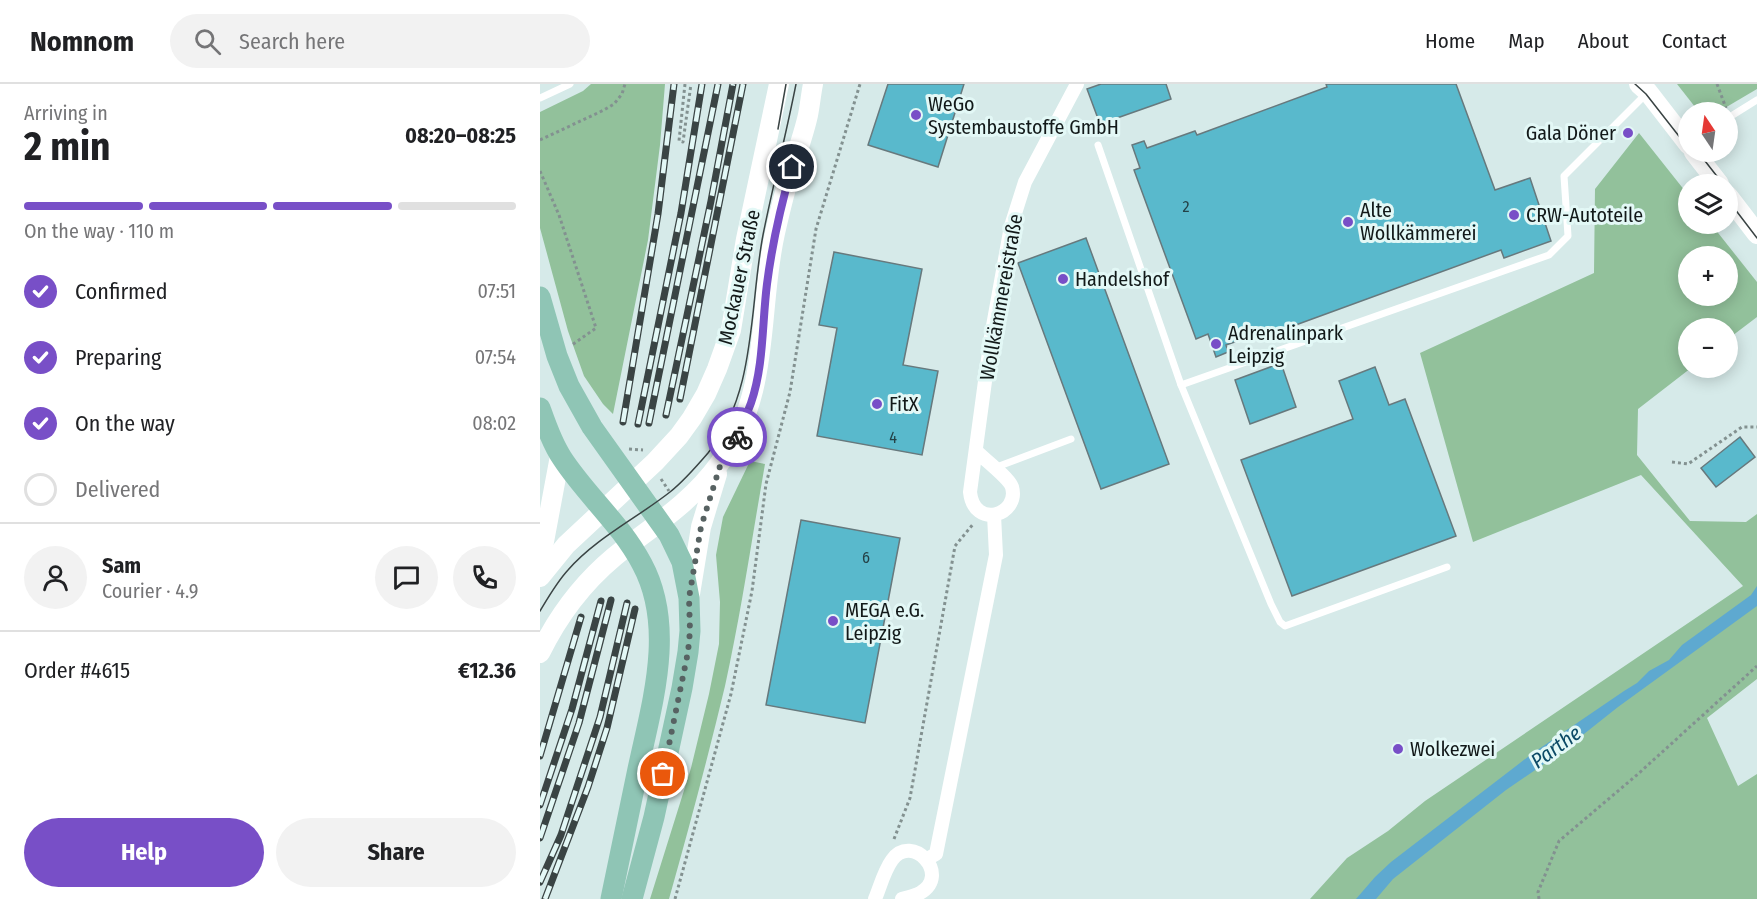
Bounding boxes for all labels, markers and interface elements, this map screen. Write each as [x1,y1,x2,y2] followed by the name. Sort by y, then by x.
[170,14,590,68] search box
[30,25,134,58] text: Nomnom
[191,25,224,58] icon: search
[239,28,345,55] text: Search here
[1425,28,1475,54] text: Home
[1508,28,1545,54] text: Map
[1578,28,1629,54] text: About
[1662,28,1727,54] text: Contact
[928,92,1119,139] place label: WeGo Systembaustoffe GmbH
[24,101,108,125] text: Arriving in
[1678,102,1738,162] north arrow
[1678,102,1738,378] map controls
[909,108,923,122] marker: WeGo Systembaustoffe GmbH
[1526,121,1616,145] place label: Gala Döner
[405,122,516,149] text: 08:20–08:25
[24,124,110,170] text: 2 min
[1621,126,1635,140] marker: Gala Döner
[766,141,817,192] pin
[775,150,808,183] icon: home
[1678,174,1738,234] button: layers
[1182,197,1190,216] house number: 2
[1360,198,1477,245] place label: Alte Wollkämmerei
[1526,203,1643,227] place label: CRW-Autoteile
[713,207,765,347] street label: Mockauer Straße
[1507,208,1521,222] marker: CRW-Autoteile
[975,212,1027,382] street label: Wollkämmereistraße
[1341,215,1355,229] marker: Alte Wollkämmerei
[24,219,174,243] text: On the way · 110 m
[1678,246,1738,306] button: +
[1075,267,1171,291] place label: Handelshof
[1056,272,1070,286] marker: Handelshof
[24,275,57,308] icon: check
[75,278,168,305] text: Confirmed
[478,279,516,303] text: 07:51
[1678,318,1738,378] button: −
[1228,321,1344,368] place label: Adrenalinpark Leipzig
[1209,337,1223,351] marker: Adrenalinpark Leipzig
[24,341,57,374] icon: check
[75,344,161,371] text: Preparing
[475,345,516,369] text: 07:54
[889,392,919,416] place label: FitX
[870,397,884,411] marker: FitX
[24,407,57,440] icon: check
[707,407,767,467] courier
[75,410,175,437] text: On the way
[472,411,516,435] text: 08:02
[721,421,754,454] icon: bike
[889,428,897,447] house number: 4
[75,476,160,503] text: Delivered
[24,546,87,609] button: person
[375,546,438,609] button: chat
[453,546,516,609] button: phone
[862,548,870,567] house number: 6
[102,552,141,579] text: Sam
[102,579,198,603] text: Courier · 4.9
[845,598,924,645] place label: MEGA e.G. Leipzig
[826,614,840,628] marker: MEGA e.G. Leipzig
[24,657,130,684] text: Order #4615
[458,657,516,684] text: €12.36
[1526,720,1586,774] water label: Parthe
[1410,737,1495,761] place label: Wolkezwei
[1391,742,1405,756] marker: Wolkezwei
[637,748,688,799] pin
[646,757,679,790] icon: bag
[24,818,264,887] button: Help
[276,818,516,887] button: Share

